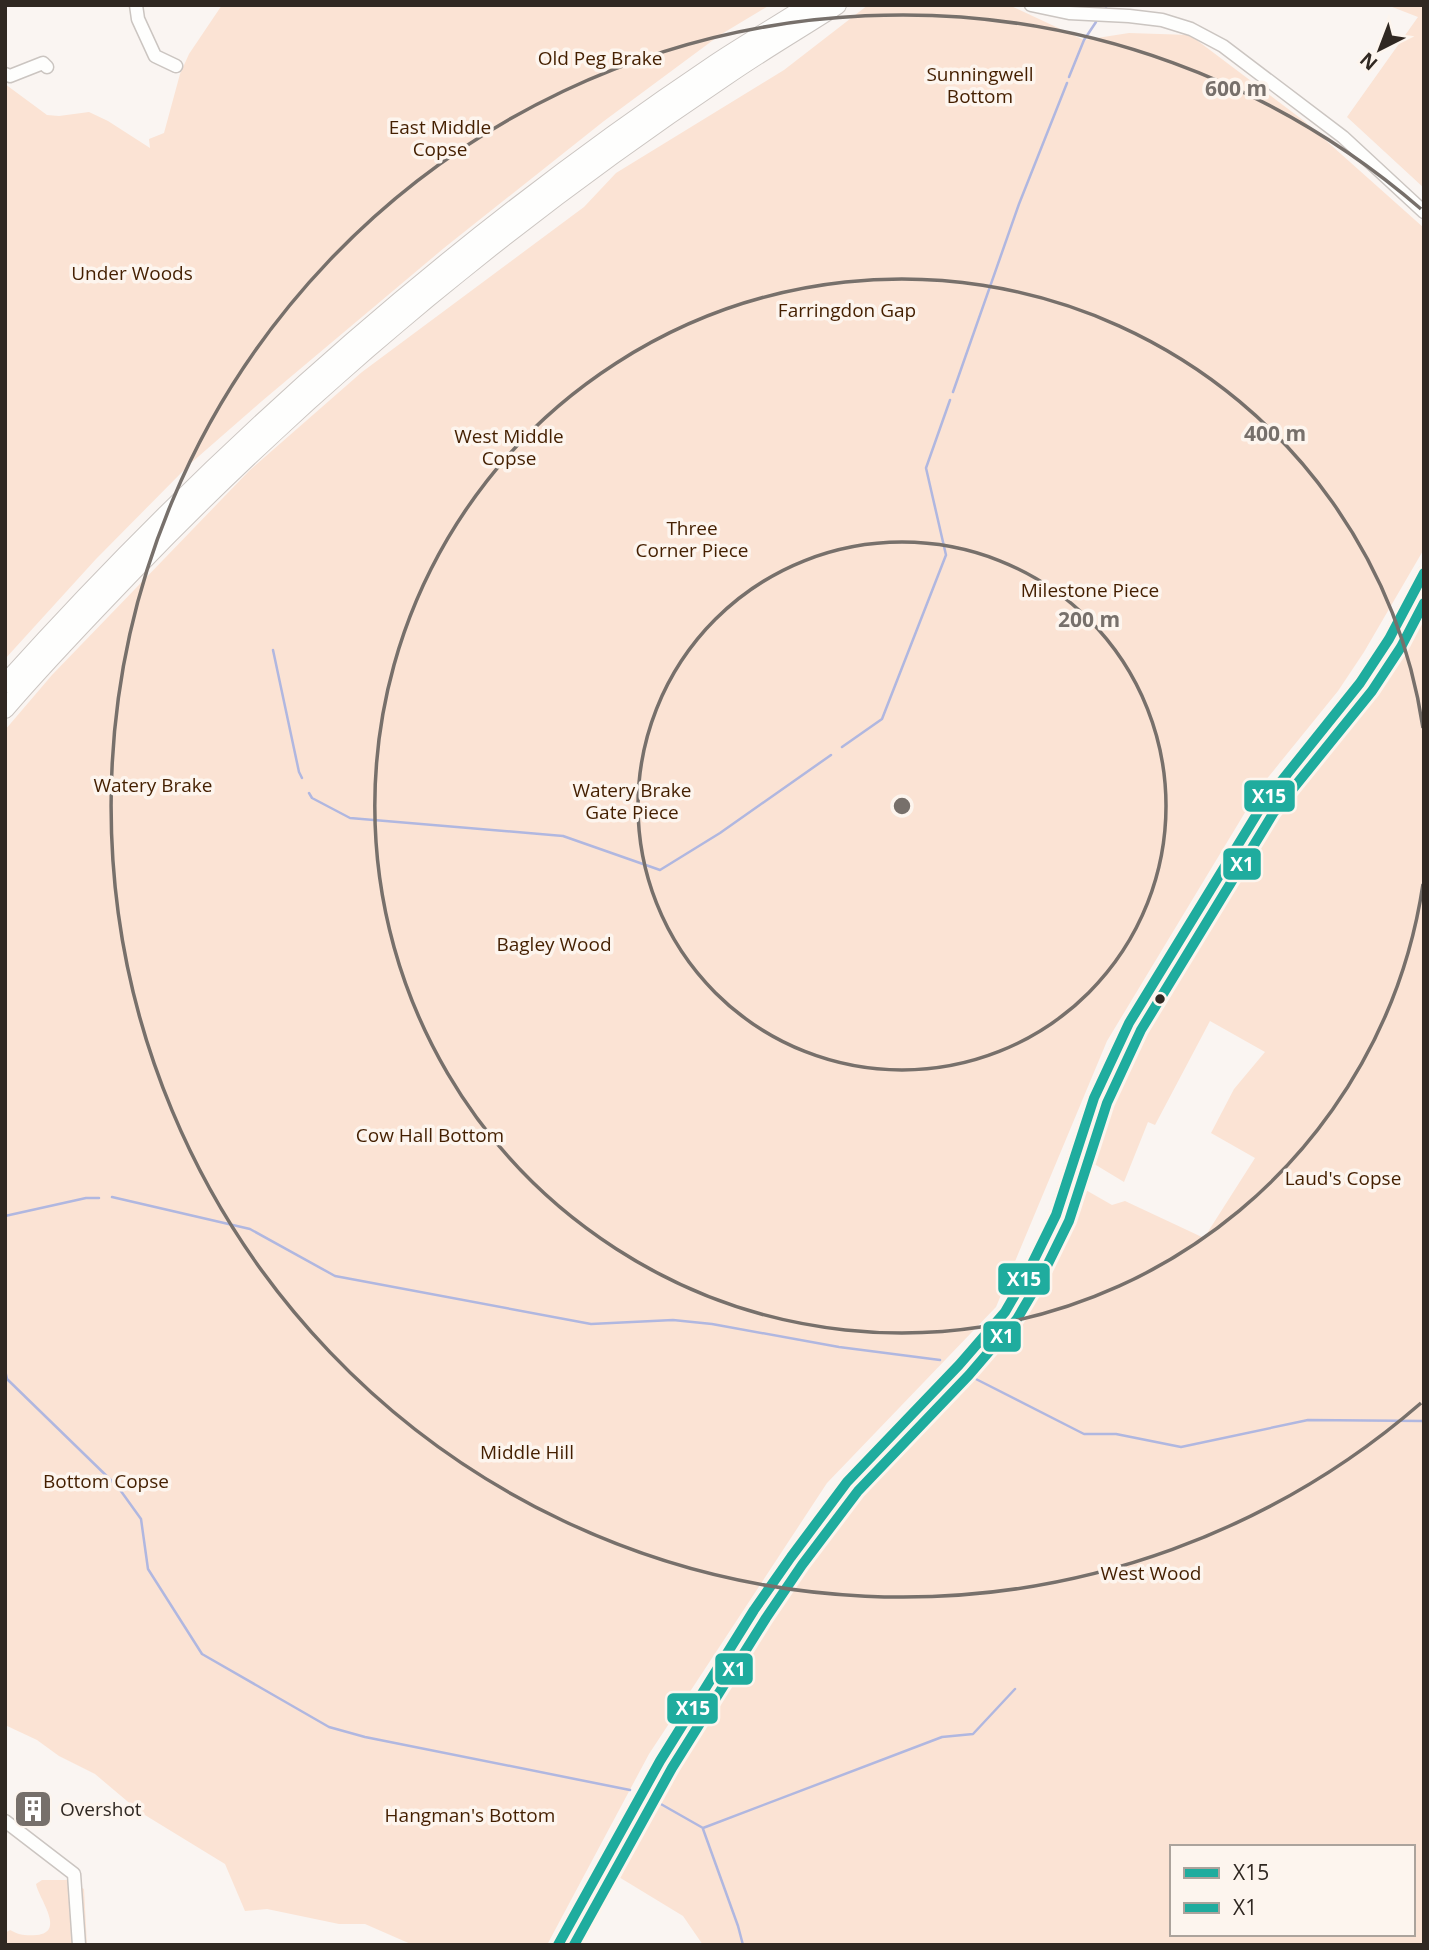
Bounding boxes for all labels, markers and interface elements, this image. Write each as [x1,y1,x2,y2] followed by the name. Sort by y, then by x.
[1345,14,1415,84] north arrow
[538,45,662,71] park label: Old Peg Brake
[1354,47,1383,76] text: N
[926,61,1034,109] park label: Sunningwell Bottom
[1205,74,1267,102] text: 600 m
[389,114,491,162] park label: East Middle Copse
[71,260,193,286] park label: Under Woods
[778,297,916,323] park label: Farringdon Gap
[1244,419,1306,447] text: 400 m
[454,423,564,471] park label: West Middle Copse
[636,515,748,563] park label: Three Corner Piece
[1021,577,1159,603] park label: Milestone Piece
[1058,605,1120,633] text: 200 m
[93,772,213,798] park label: Watery Brake
[572,777,692,825] park label: Watery Brake Gate Piece
[1243,779,1296,813] line badge: X15
[1252,783,1286,809] text: X15
[890,794,914,818] centre of rings
[1222,847,1262,881] line badge: X1
[1230,851,1254,877] text: X1
[496,931,612,957] park label: Bagley Wood
[1153,992,1167,1006] unlabelled marker
[356,1122,504,1148] park label: Cow Hall Bottom
[1285,1165,1401,1191] park label: Laud's Copse
[997,1262,1051,1296] line badge: X15
[1007,1266,1041,1292] text: X15
[982,1320,1022,1353] line badge: X1
[990,1323,1014,1349] text: X1
[480,1439,574,1465] park label: Middle Hill
[43,1468,169,1494] park label: Bottom Copse
[1100,1560,1202,1586] park label: West Wood
[714,1652,754,1686] line badge: X1
[722,1656,746,1682] text: X1
[666,1692,719,1725] line badge: X15
[676,1695,710,1721] text: X15
[12,1788,54,1830] building icon: Overshot
[60,1796,142,1822] place label: Overshot
[385,1802,555,1828] park label: Hangman's Bottom
[1170,1845,1415,1936] legend
[1233,1858,1269,1886] text: X15
[1233,1893,1257,1921] text: X1

